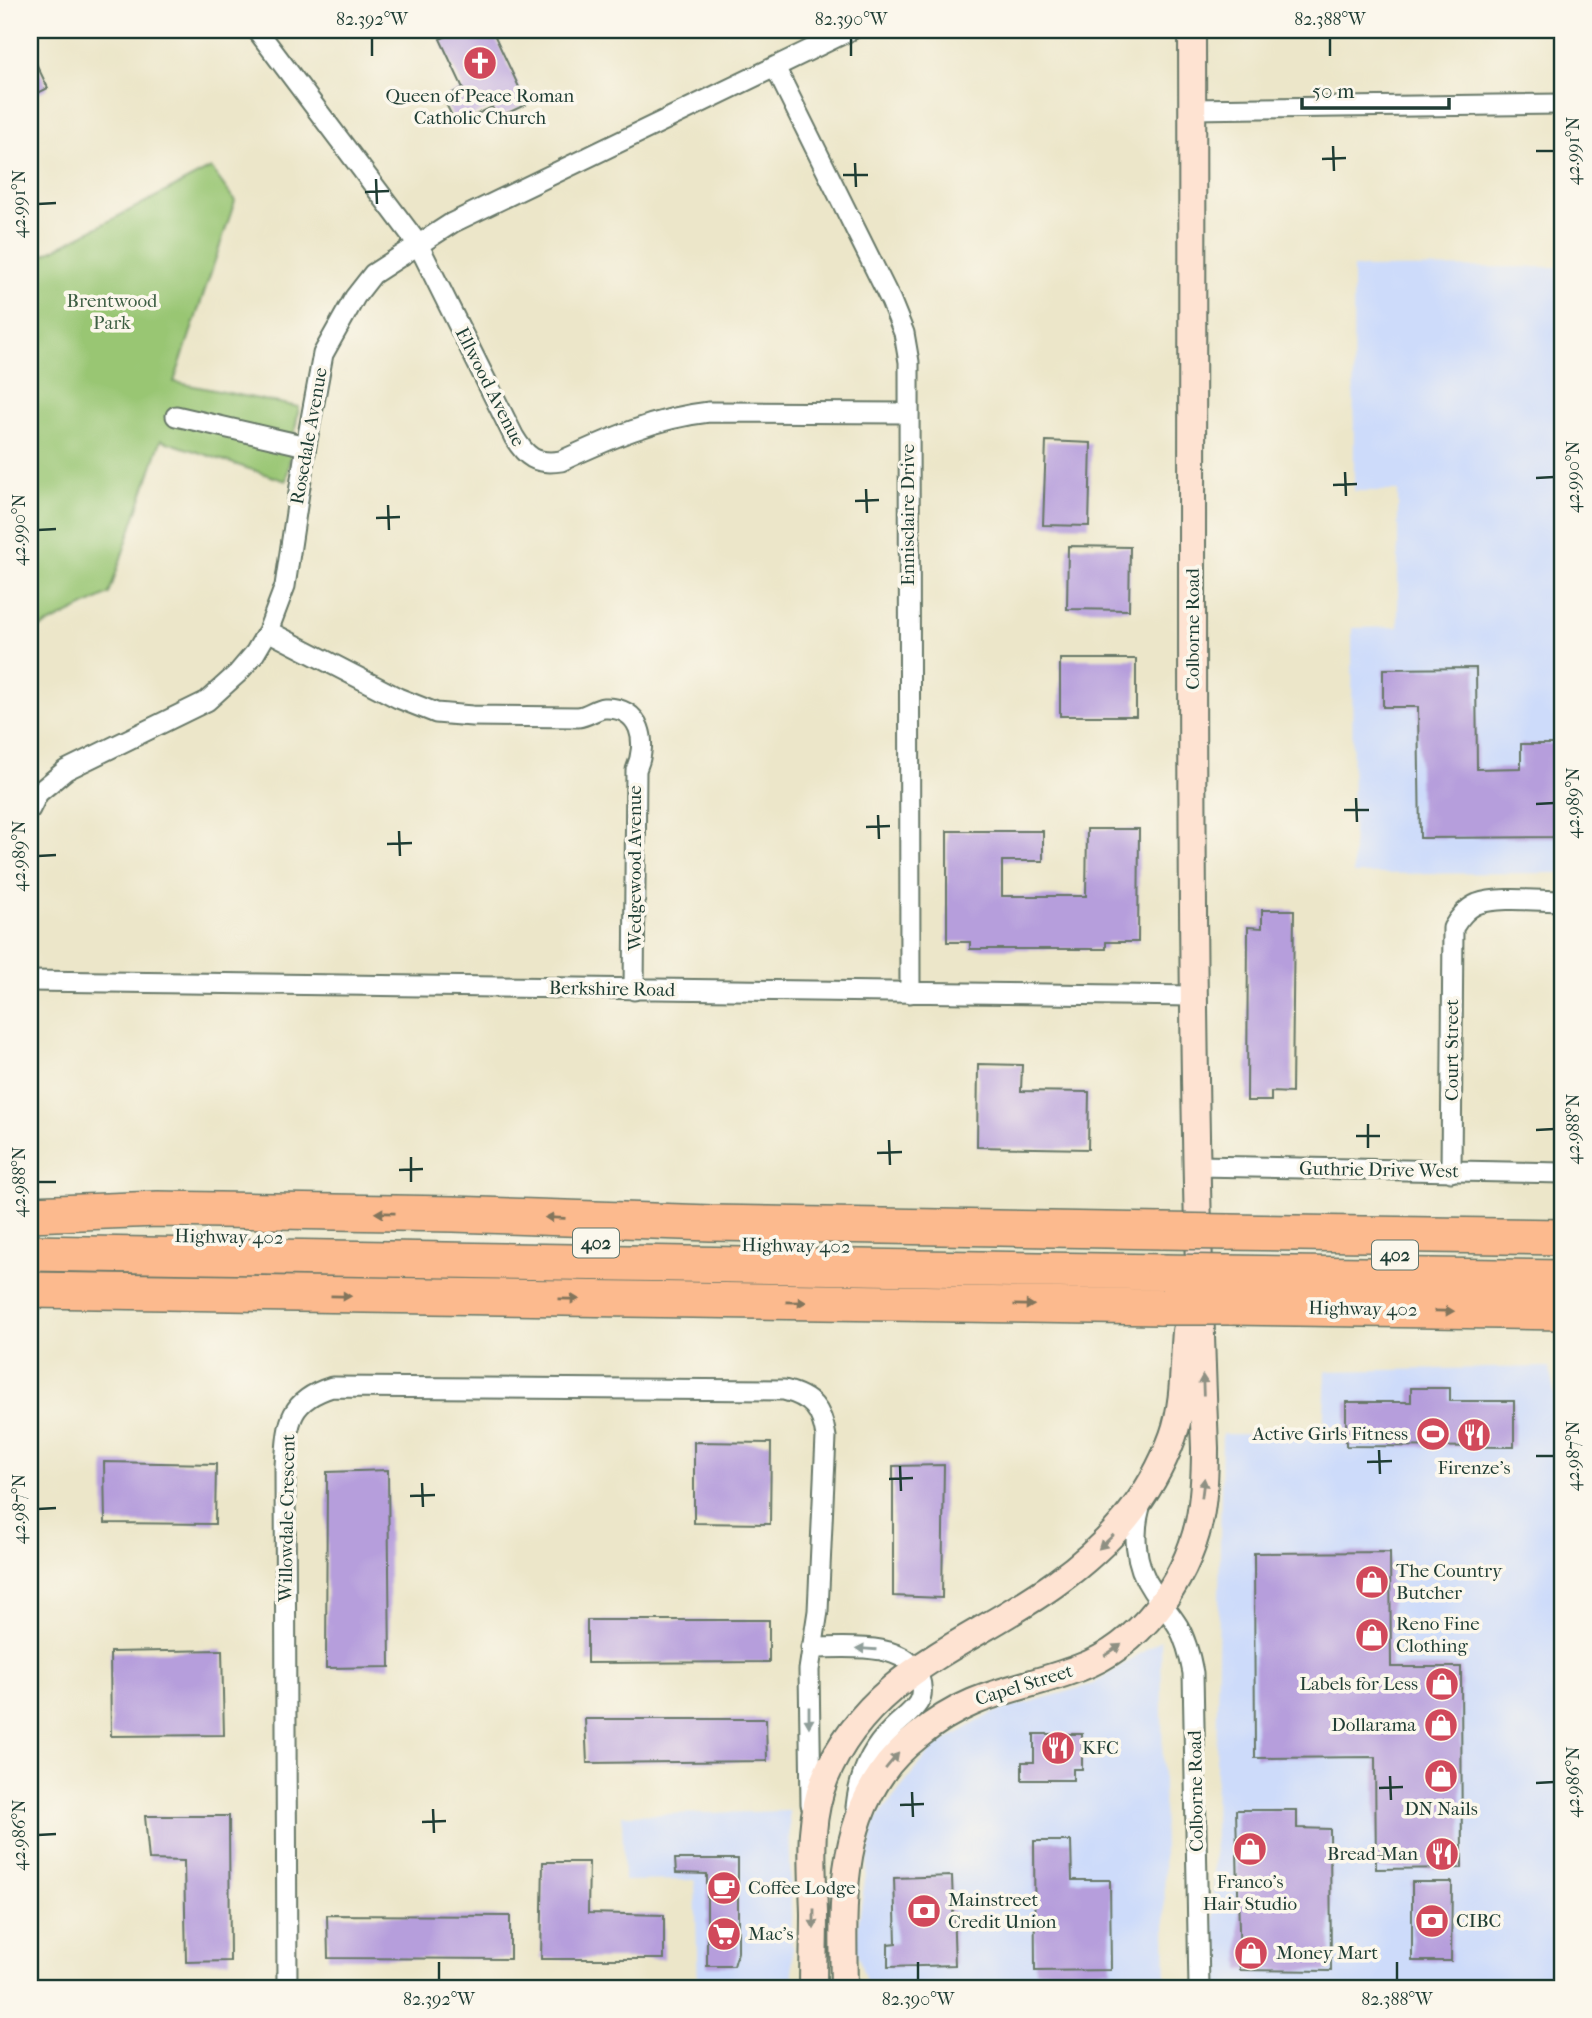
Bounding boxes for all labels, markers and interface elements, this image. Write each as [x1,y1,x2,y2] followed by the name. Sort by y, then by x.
[336,9,409,30] text: 82.392°W
[815,9,889,30] text: 82.390°W
[1294,9,1367,30] text: 82.388°W
[461,44,499,82] church icon: Queen of Peace Roman Catholic Church
[1302,66,1448,110] scale bar
[1312,79,1355,103] text: 50 m
[386,85,574,129] place label: Queen of Peace Roman Catholic Church
[1563,116,1584,185] text: 42.991°N
[9,169,30,238] text: 42.991°N
[67,290,158,334] park label: Brentwood Park
[451,324,529,450] street label: Ellwood Avenue
[286,366,332,506] street label: Rosedale Avenue
[1563,441,1584,513] text: 42.990°N
[897,444,919,586] street label: Ennisclaire Drive
[9,494,30,566] text: 42.990°N
[1182,568,1204,690] street label: Colborne Road
[1563,767,1584,839] text: 42.989°N
[624,785,646,952] street label: Wedgewood Avenue
[9,820,30,892] text: 42.989°N
[549,977,676,1001] street label: Berkshire Road
[1441,999,1463,1101] street label: Court Street
[1563,1093,1584,1164] text: 42.988°N
[9,1146,30,1217] text: 42.988°N
[1299,1158,1459,1182] street label: Guthrie Drive West
[374,1207,396,1219] one-way arrow
[544,1212,566,1223] one-way arrow
[174,1225,284,1249] street label: Highway 402
[573,1228,619,1258] road number: 402
[741,1234,851,1258] street label: Highway 402
[1372,1240,1418,1270] road number: 402
[331,1290,353,1302] one-way arrow
[558,1293,580,1305] one-way arrow
[786,1296,808,1308] one-way arrow
[1308,1297,1418,1321] street label: Highway 402
[1013,1299,1035,1311] one-way arrow
[1433,1305,1455,1316] one-way arrow
[1197,1374,1208,1396] one-way arrow
[1414,1415,1452,1453] sports icon: Active Girls Fitness
[1455,1416,1493,1454] restaurant icon: Firenze's
[1563,1420,1584,1491] text: 42.987°N
[1251,1423,1408,1445] place label: Active Girls Fitness
[275,1434,299,1603] street label: Willowdale Crescent
[1438,1457,1510,1479] place label: Firenze's
[9,1473,30,1544] text: 42.987°N
[1198,1477,1209,1499] one-way arrow
[1098,1534,1115,1550] one-way arrow
[1396,1560,1503,1604] place label: The Country Butcher
[1353,1563,1391,1601] shop icon: The Country Butcher
[1396,1613,1480,1657] place label: Reno Fine Clothing
[1353,1616,1391,1654] shop icon: Reno Fine Clothing
[855,1643,877,1654] one-way arrow
[1104,1644,1123,1657] one-way arrow
[973,1660,1076,1710] street label: Capel Street
[1423,1665,1461,1703] shop icon: Labels for Less
[1300,1673,1418,1695] place label: Labels for Less
[803,1706,815,1728] one-way arrow
[1422,1706,1460,1744] shop icon: Dollarama
[1331,1714,1416,1736] place label: Dollarama
[1039,1729,1077,1767] restaurant icon: KFC
[1184,1729,1208,1852] street label: Colborne Road
[1082,1737,1119,1759] place label: KFC
[1563,1746,1584,1818] text: 42.986°N
[884,1752,899,1769] one-way arrow
[1422,1757,1460,1795] shop icon: DN Nails
[1404,1798,1478,1820] place label: DN Nails
[9,1799,30,1871] text: 42.986°N
[1231,1830,1269,1868] shop icon: Franco's Hair Studio
[1423,1835,1461,1873] restaurant icon: Bread-Man
[1327,1843,1418,1865] place label: Bread-Man
[705,1869,743,1907] cafe icon: Coffee Lodge
[1203,1871,1298,1915] place label: Franco's Hair Studio
[748,1877,856,1899] place label: Coffee Lodge
[948,1889,1057,1933] place label: Mainstreet Credit Union
[905,1892,943,1930] bank icon: Mainstreet Credit Union
[1413,1902,1451,1940] bank icon: CIBC
[808,1908,819,1930] one-way arrow
[1456,1910,1501,1932] place label: CIBC
[705,1915,743,1953] supermarket icon: Mac's
[748,1923,794,1945] place label: Mac's
[1232,1934,1270,1972] shop icon: Money Mart
[1276,1942,1378,1964] place label: Money Mart
[403,1989,476,2010] text: 82.392°W
[882,1989,956,2010] text: 82.390°W
[1361,1989,1434,2010] text: 82.388°W

